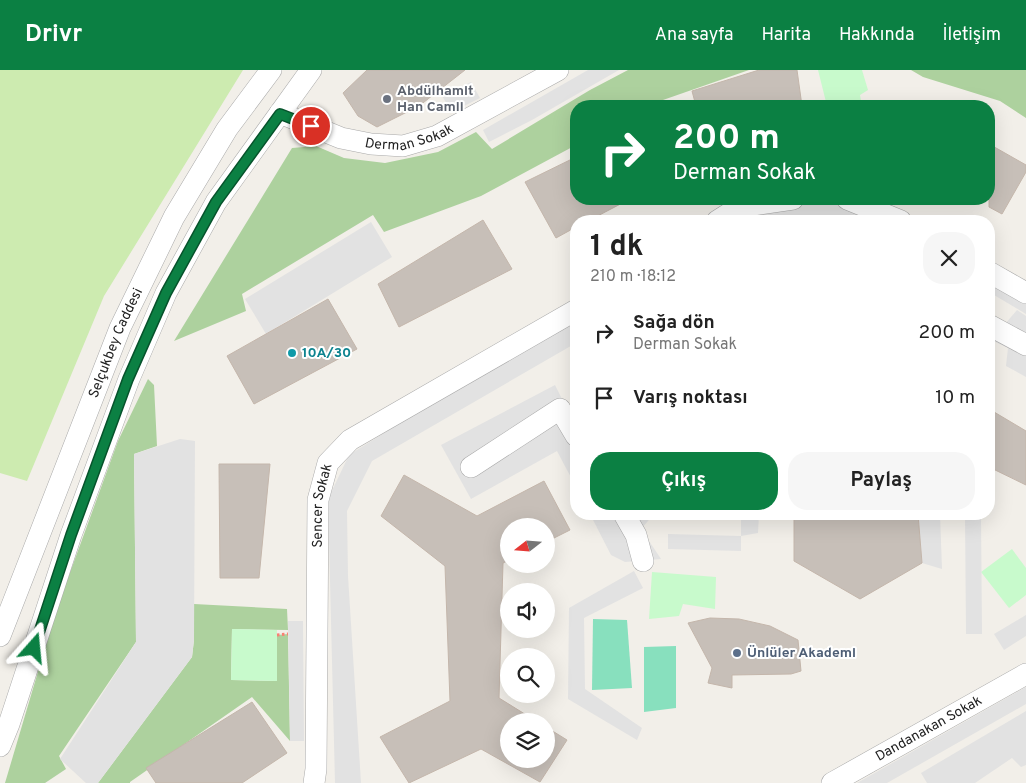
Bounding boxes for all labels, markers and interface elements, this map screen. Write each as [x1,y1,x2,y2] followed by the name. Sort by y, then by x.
[25,20,82,50] text: Drivr
[655,24,734,47] text: Ana sayfa
[762,24,811,47] text: Harita
[839,24,914,47] text: Hakkında
[942,24,1001,47] text: İletişim
[397,83,474,116] place label: Abdülhamit Han Camii
[381,93,393,105] marker: Abdülhamit Han Camii
[290,105,332,147] pin
[297,112,325,140] icon: arrive
[673,117,780,161] text: 200 m
[363,120,456,155] street label: Derman Sokak
[590,120,655,185] icon: right
[673,160,816,187] text: Derman Sokak
[590,229,644,266] text: 1 dk
[923,232,975,284] button: close
[590,267,676,287] text: 210 m · 18:12
[85,285,147,400] street label: Selçukbey Caddesi
[633,311,715,335] text: Sağa dön
[590,319,618,347] icon: right
[919,321,975,345] text: 200 m
[633,335,737,355] text: Derman Sokak
[302,345,351,362] place label: 10A/30
[286,347,298,359] marker: 10A/30
[590,384,618,412] icon: arrive
[633,386,748,410] text: Varış noktası
[935,386,975,410] text: 10 m
[590,452,778,510] button: Çıkış
[788,452,975,510] button: Paylaş
[309,462,336,548] street label: Sencer Sokak
[500,518,555,572] north arrow
[500,518,555,768] map controls
[500,583,555,638] button: sound
[7,621,59,673] position arrow
[747,645,856,662] place label: Ünlüler Akademi
[731,647,743,659] marker: Ünlüler Akademi
[500,648,555,703] button: search
[873,692,985,765] street label: Dandanakan Sokak
[500,713,555,768] button: layers

